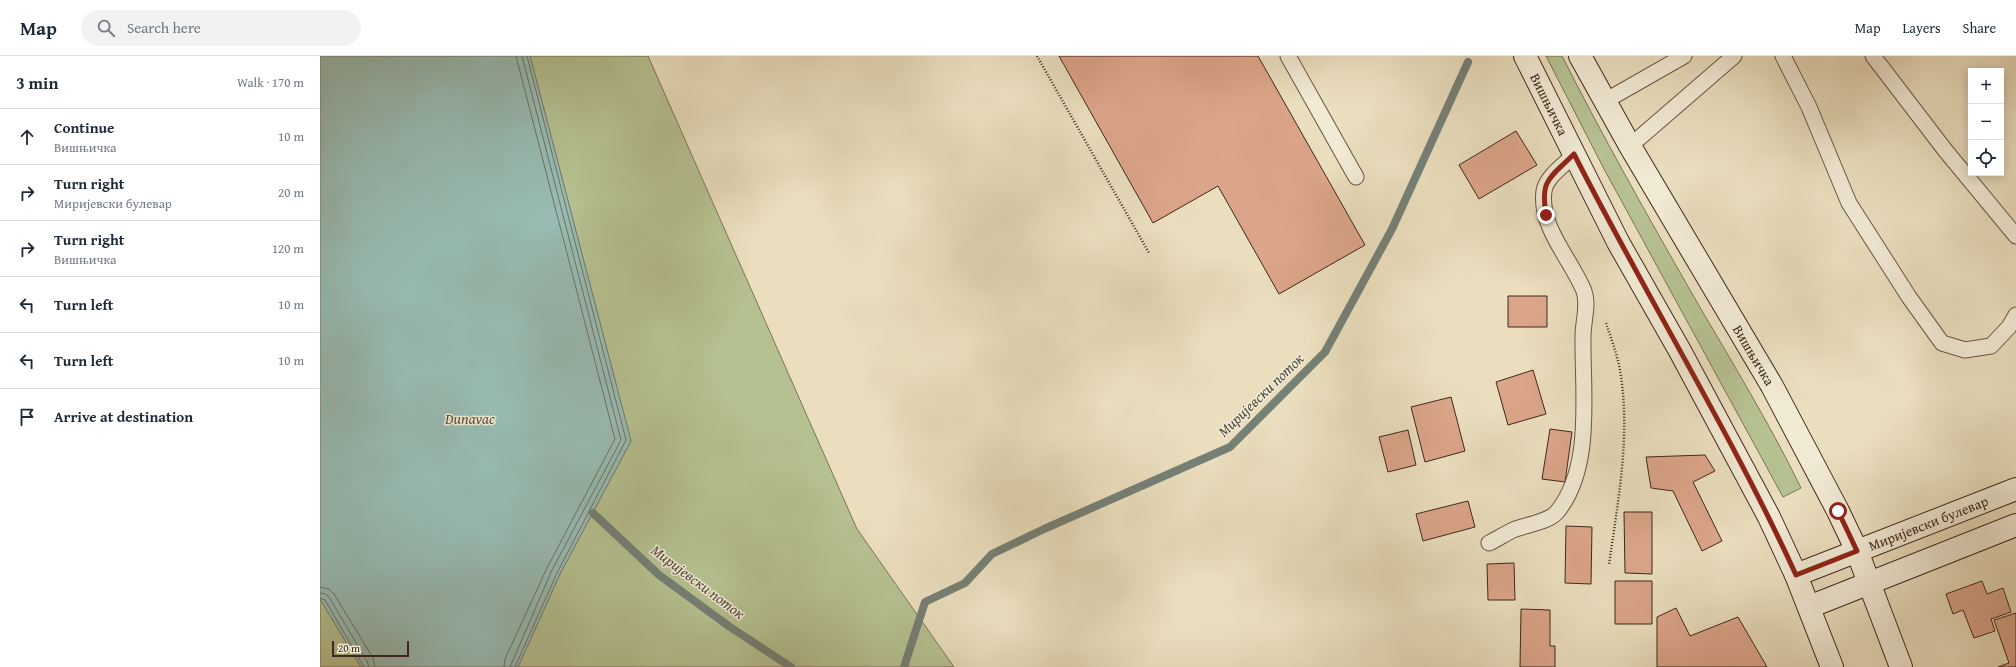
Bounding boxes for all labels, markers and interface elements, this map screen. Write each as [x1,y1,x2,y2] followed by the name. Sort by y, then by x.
[81,10,361,46] search box
[20,14,57,42] text: Map
[95,17,117,39] icon: search
[127,17,201,38] text: Search here
[1855,18,1881,38] text: Map
[1903,18,1941,38] text: Layers
[1963,18,1996,38] text: Share
[1968,68,2004,176] map controls
[1968,68,2004,104] button: +
[16,70,58,95] text: 3 min
[1525,70,1573,139] street label: Вишњичка
[237,73,304,92] text: Walk · 170 m
[1968,104,2004,140] button: −
[54,117,115,138] text: Continue
[16,126,38,148] icon: ahead
[278,127,304,146] text: 10 m
[54,138,116,157] text: Вишњичка
[1968,140,2004,176] button: locate
[54,173,125,194] text: Turn right
[16,182,38,204] icon: right
[278,183,304,202] text: 20 m
[54,194,172,213] text: Миријевски булевар
[1537,206,1555,224] route end
[54,229,125,250] text: Turn right
[16,238,38,260] icon: right
[272,239,304,258] text: 120 m
[54,250,116,269] text: Вишњичка
[16,294,38,316] icon: left
[54,294,113,315] text: Turn left
[278,295,304,314] text: 10 m
[1728,321,1780,389] street label: Вишњичка
[1213,348,1309,441] water label: Миријевски поток
[16,350,38,372] icon: left
[54,350,113,371] text: Turn left
[278,351,304,370] text: 10 m
[16,406,38,428] icon: arrive
[54,406,193,427] text: Arrive at destination
[444,408,496,429] water label: Dunavac
[1865,491,1991,556] street label: Миријевски булевар
[1829,502,1847,520] route start
[647,539,750,624] water label: Миријевски поток
[332,639,409,658] scale bar
[338,640,360,656] text: 20 m

